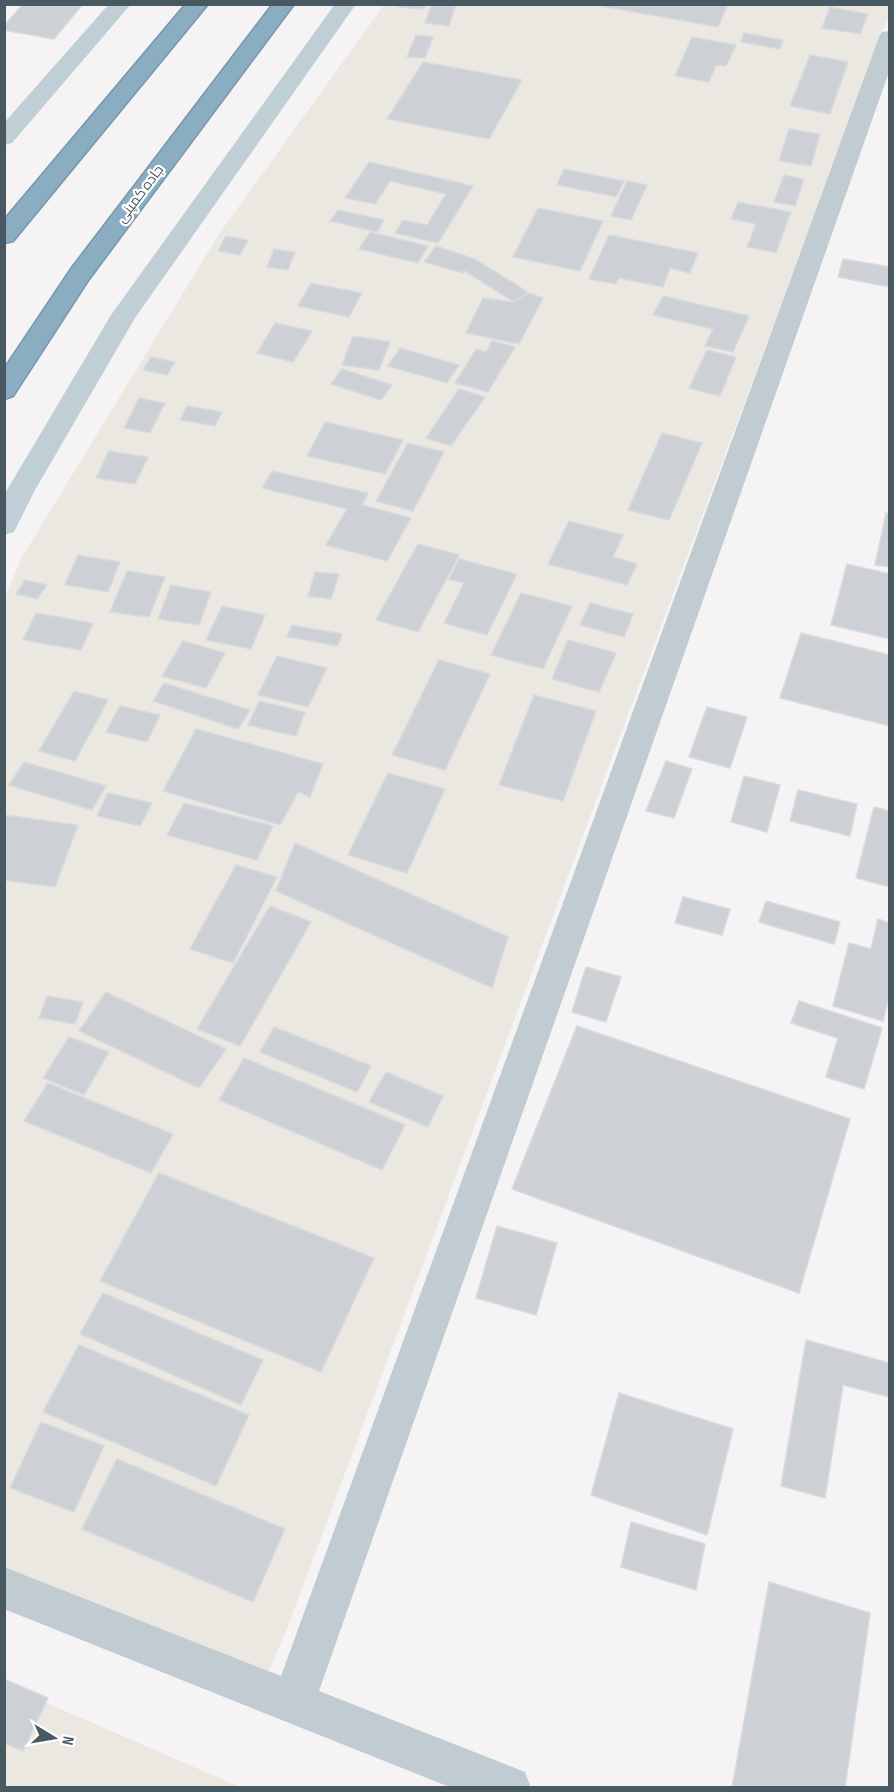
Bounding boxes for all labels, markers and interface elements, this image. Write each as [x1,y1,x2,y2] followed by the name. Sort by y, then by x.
[113,162,168,227] street label: جاده کمپنی
[24,1708,84,1768] north arrow
[57,1735,77,1747] text: N

